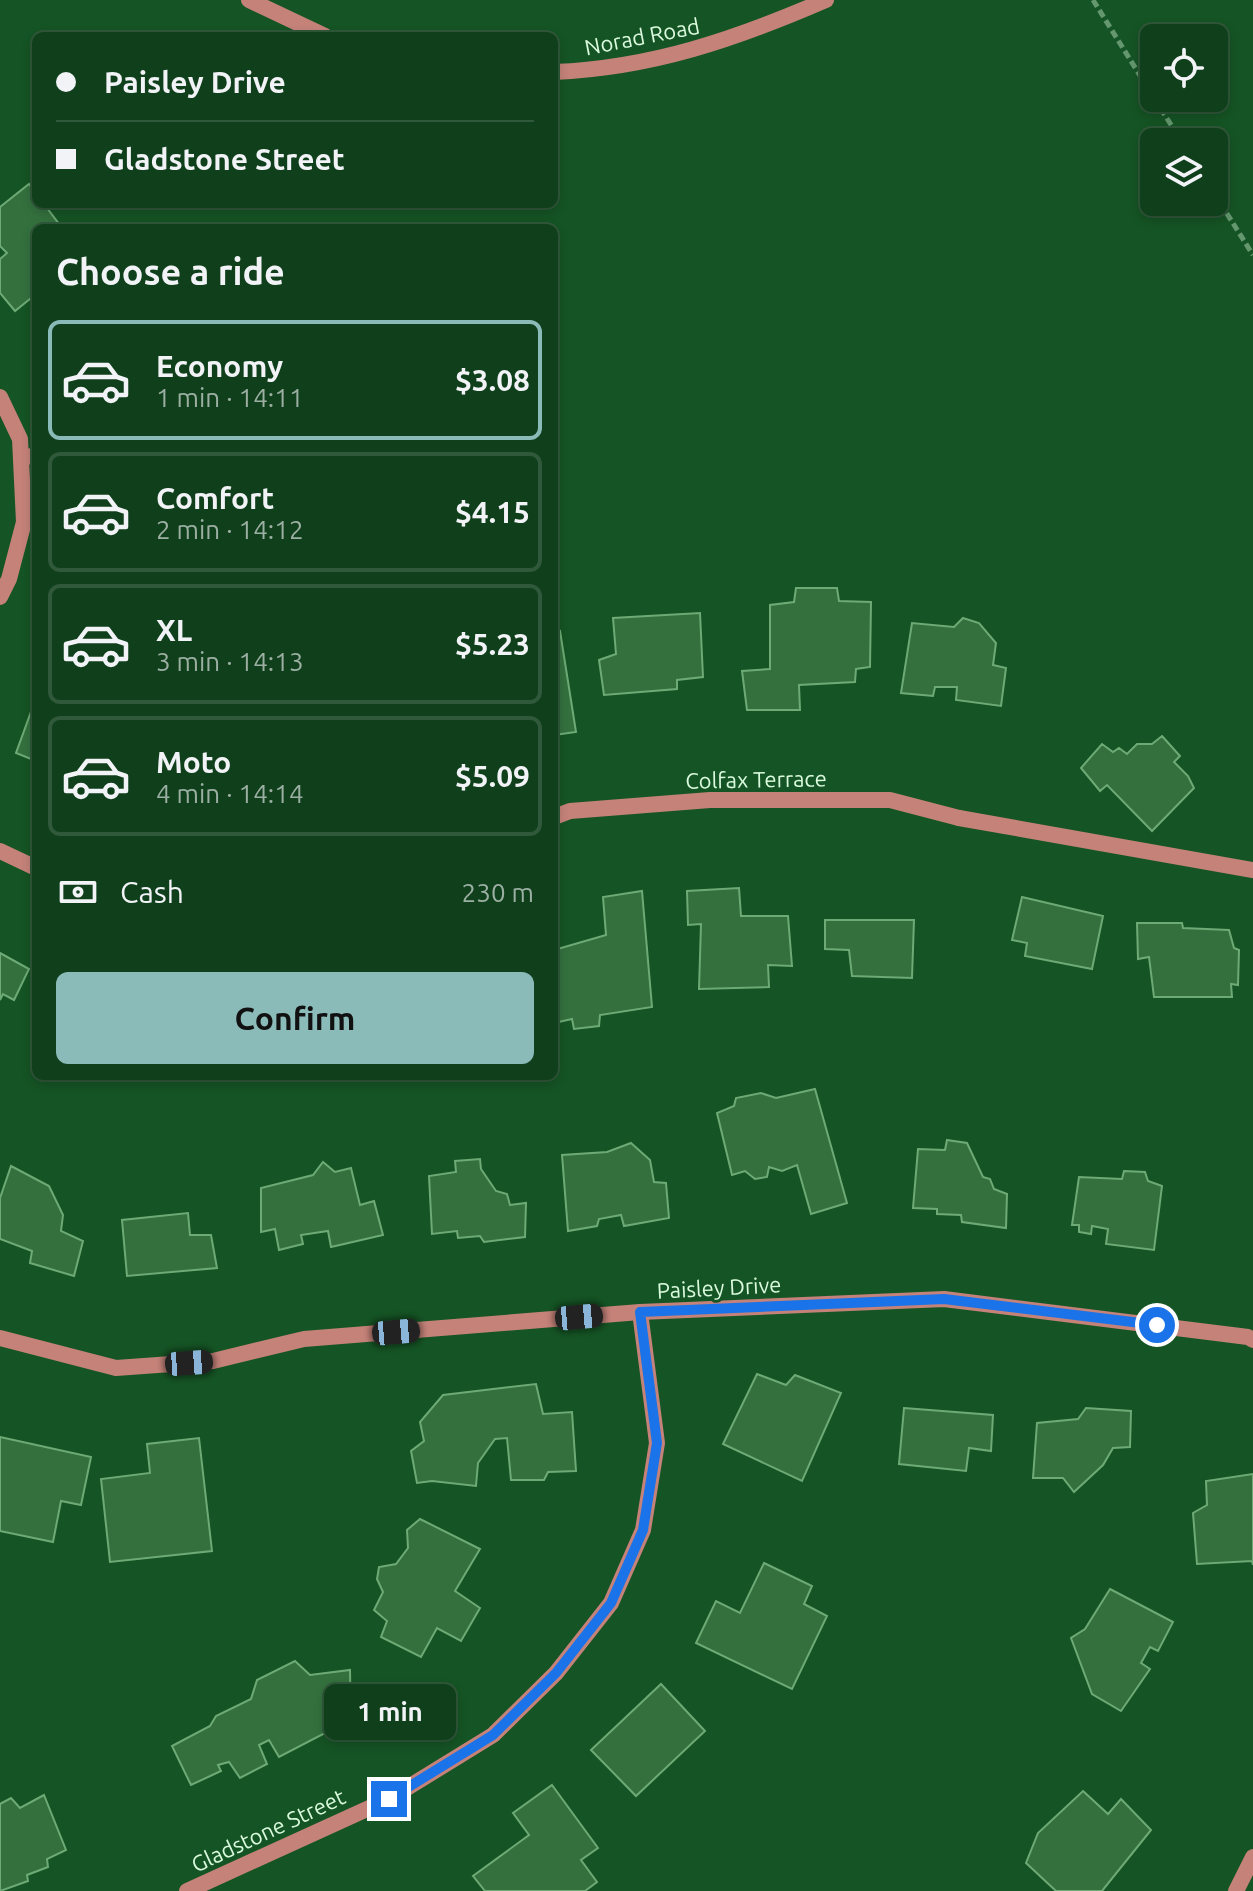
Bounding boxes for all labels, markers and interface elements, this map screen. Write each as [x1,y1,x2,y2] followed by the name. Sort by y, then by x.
[582,13,702,59] street label: Norad Road
[1140,24,1228,216] map controls
[1140,24,1228,112] button: locate
[104,65,286,99] text: Paisley Drive
[1140,128,1228,216] button: layers
[104,142,345,176] text: Gladstone Street
[56,251,285,292] text: Choose a ride
[60,344,132,416] icon: car
[156,349,283,383] text: Economy
[455,363,530,397] text: $3.08
[156,383,304,412] text: 1 min · 14:11
[60,476,132,548] icon: car
[156,481,274,515] text: Comfort
[455,495,530,529] text: $4.15
[156,515,304,544] text: 2 min · 14:12
[60,608,132,680] icon: car
[156,613,192,647] text: XL
[455,627,530,661] text: $5.23
[156,647,304,676] text: 3 min · 14:13
[60,740,132,812] icon: car
[156,745,231,779] text: Moto
[455,759,530,793] text: $5.09
[685,765,827,793] street label: Colfax Terrace
[156,779,304,808] text: 4 min · 14:14
[56,870,100,914] icon: cash
[120,875,184,909] text: Cash
[462,878,534,907] text: 230 m
[56,972,534,1064] button: Confirm
[656,1271,782,1303] street label: Paisley Drive
[554,1303,604,1331] car
[1139,1307,1175,1343] route start
[371,1318,421,1346] car
[164,1349,214,1377] car
[323,1683,455,1739] callout: 1 min
[357,1697,423,1726] text: 1 min
[371,1781,407,1817] route end
[187,1783,349,1877] street label: Gladstone Street

